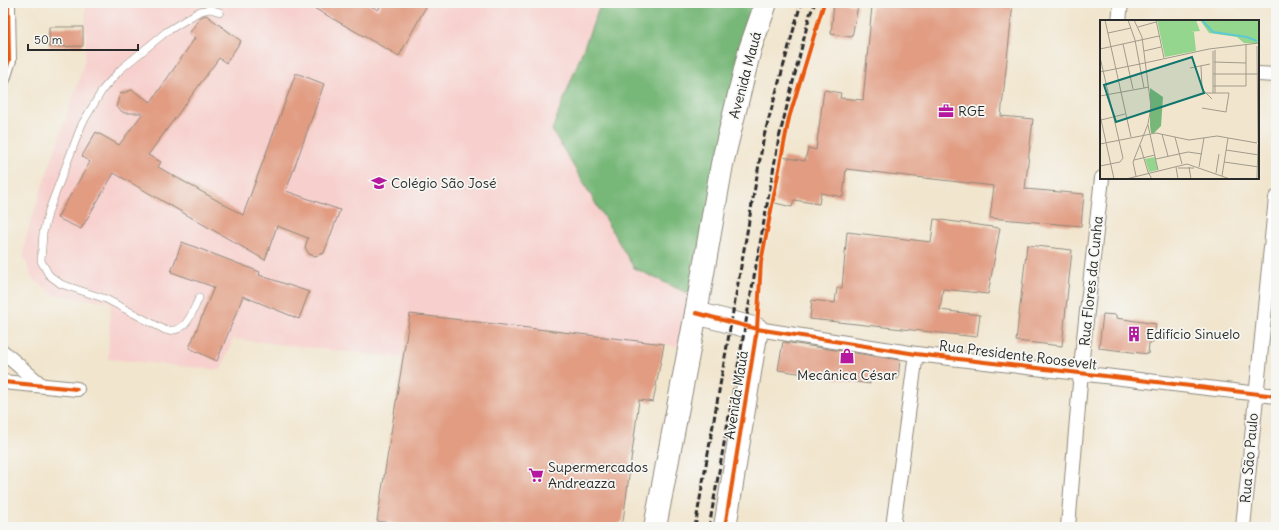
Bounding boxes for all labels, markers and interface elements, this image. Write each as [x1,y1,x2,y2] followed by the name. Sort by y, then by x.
[1100,20,1259,179] inset map
[28,26,138,52] scale bar
[725,30,765,120] street label: Avenida Mauá
[34,32,63,47] text: 50 m
[937,102,955,120] office icon: RGE
[958,102,985,120] place label: RGE
[370,174,388,192] school or university icon: Colégio São José
[391,174,497,192] place label: Colégio São José
[1075,215,1107,347] street label: Rua Flores da Cunha
[1125,325,1143,343] building icon: Edifício Sinuelo
[1146,325,1240,343] place label: Edifício Sinuelo
[938,336,1098,374] street label: Rua Presidente Roosevelt
[838,347,856,365] shop icon: Mecânica César
[720,349,752,441] street label: Avenida Mauá
[797,366,897,384] place label: Mecânica César
[1236,412,1262,504] street label: Rua São Paulo
[548,458,648,492] place label: Supermercados Andreazza
[527,466,545,484] supermarket icon: Supermercados Andreazza

